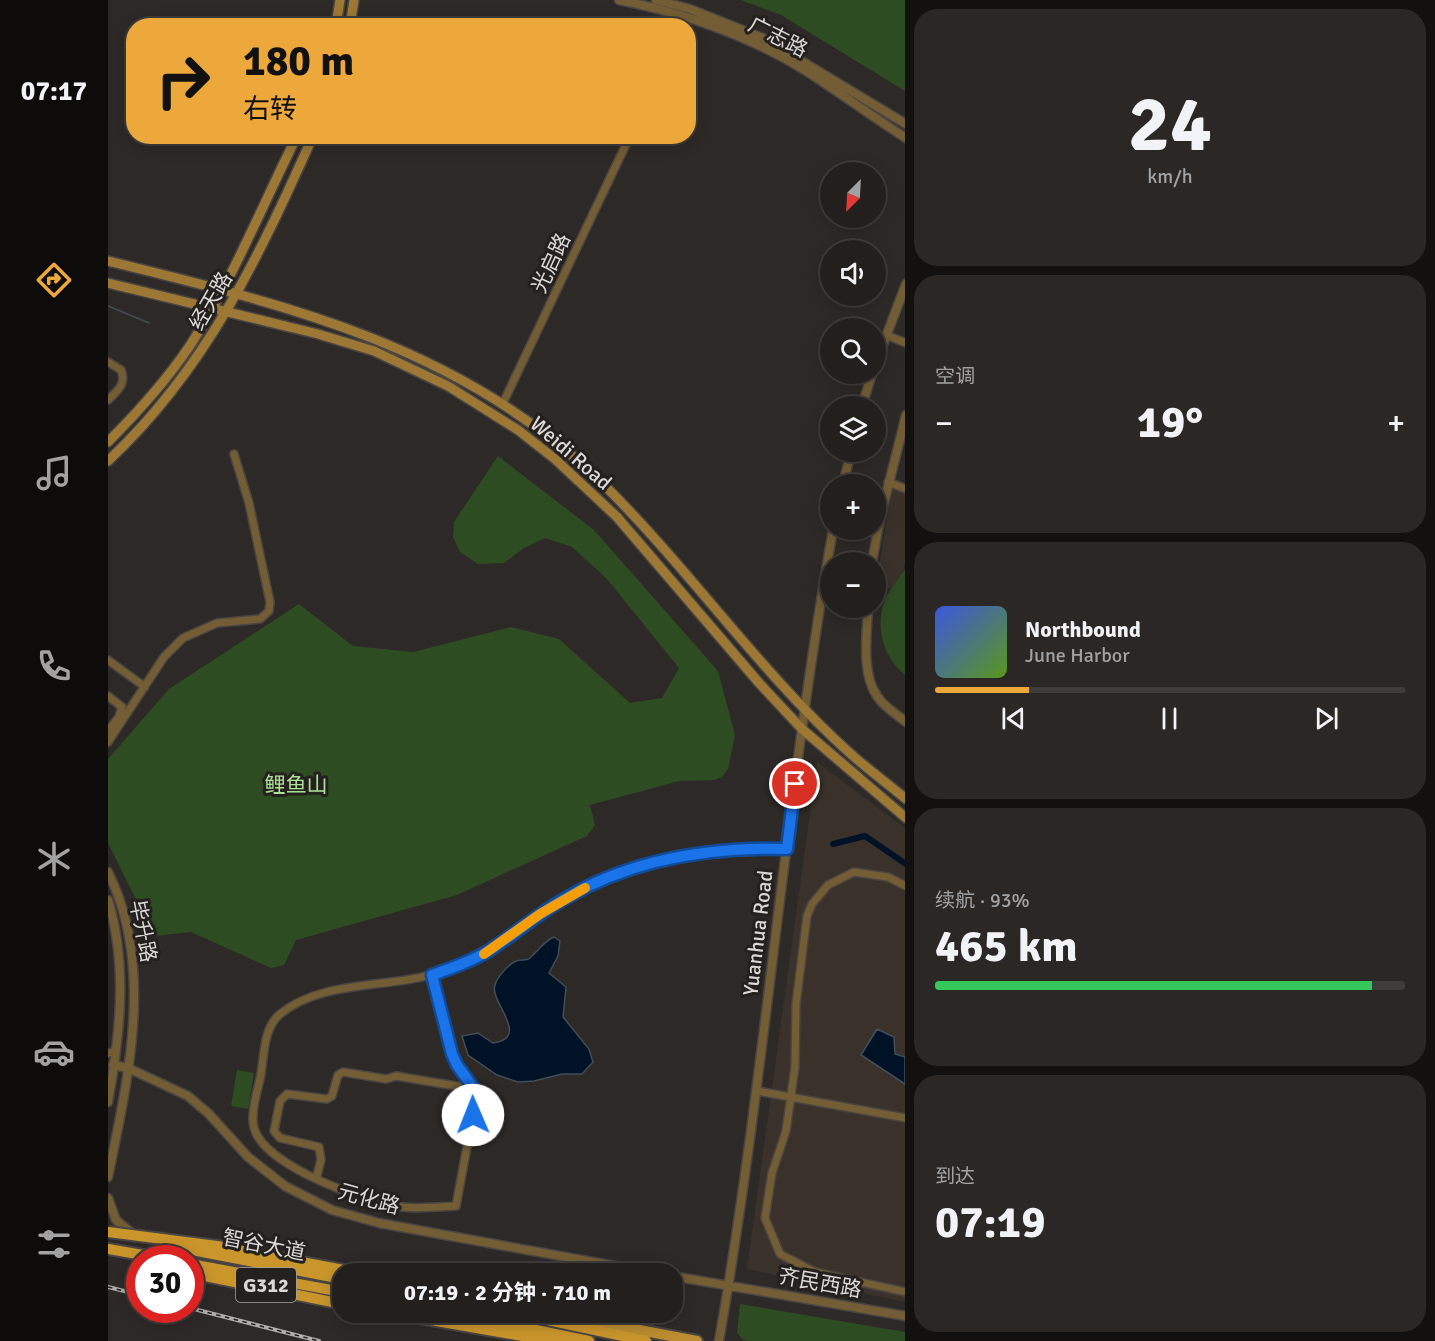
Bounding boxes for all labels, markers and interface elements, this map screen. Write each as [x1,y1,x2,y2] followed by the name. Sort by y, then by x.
[744,11,812,63] street label: 广志路
[243,36,354,87] text: 180 m
[144,42,222,120] icon: right
[21,75,87,108] text: 07:17
[1128,77,1212,173] text: 24
[243,93,297,126] text: 右转
[820,162,886,228] north arrow
[820,162,886,618] map controls
[1147,164,1193,189] text: km/h
[526,229,576,297] street label: 光启路
[820,240,886,306] button: sound
[33,259,75,301] icon: directions
[184,267,238,335] street label: 经天路
[820,318,886,384] button: search
[935,364,975,389] text: 空调
[1137,395,1203,450] text: 19°
[820,396,886,462] button: layers
[935,403,953,444] text: −
[1387,403,1405,444] text: +
[525,411,617,495] street label: Weidi Road
[33,452,75,494] icon: music
[820,474,886,540] button: +
[820,552,886,618] button: −
[1025,616,1141,643] text: Northbound
[1025,643,1130,668] text: June Harbor
[33,645,75,687] icon: phone
[997,702,1030,735] icon: previous
[1153,702,1186,735] icon: pause
[1310,702,1343,735] icon: next
[769,758,820,809] pin
[778,767,811,800] icon: arrive
[265,772,328,798] park label: 鲤鱼山
[33,838,75,880] icon: climate
[737,869,779,997] street label: Yuanhua Road
[935,888,1030,913] text: 续航 · 93%
[124,898,162,964] street label: 毕升路
[935,919,1078,974] text: 465 km
[33,1031,75,1073] icon: car
[441,1083,505,1147] position arrow
[935,1164,975,1189] text: 到达
[335,1178,403,1220] street label: 元化路
[935,1195,1045,1250] text: 07:19
[33,1223,75,1265] icon: filters
[220,1224,308,1266] street label: 智谷大道
[126,1245,204,1323] speed limit sign: 30
[776,1263,864,1303] street label: 齐民西路
[236,1268,296,1302] road number: G312
[404,1279,611,1306] text: 07:19 · 2 分钟 · 710 m

